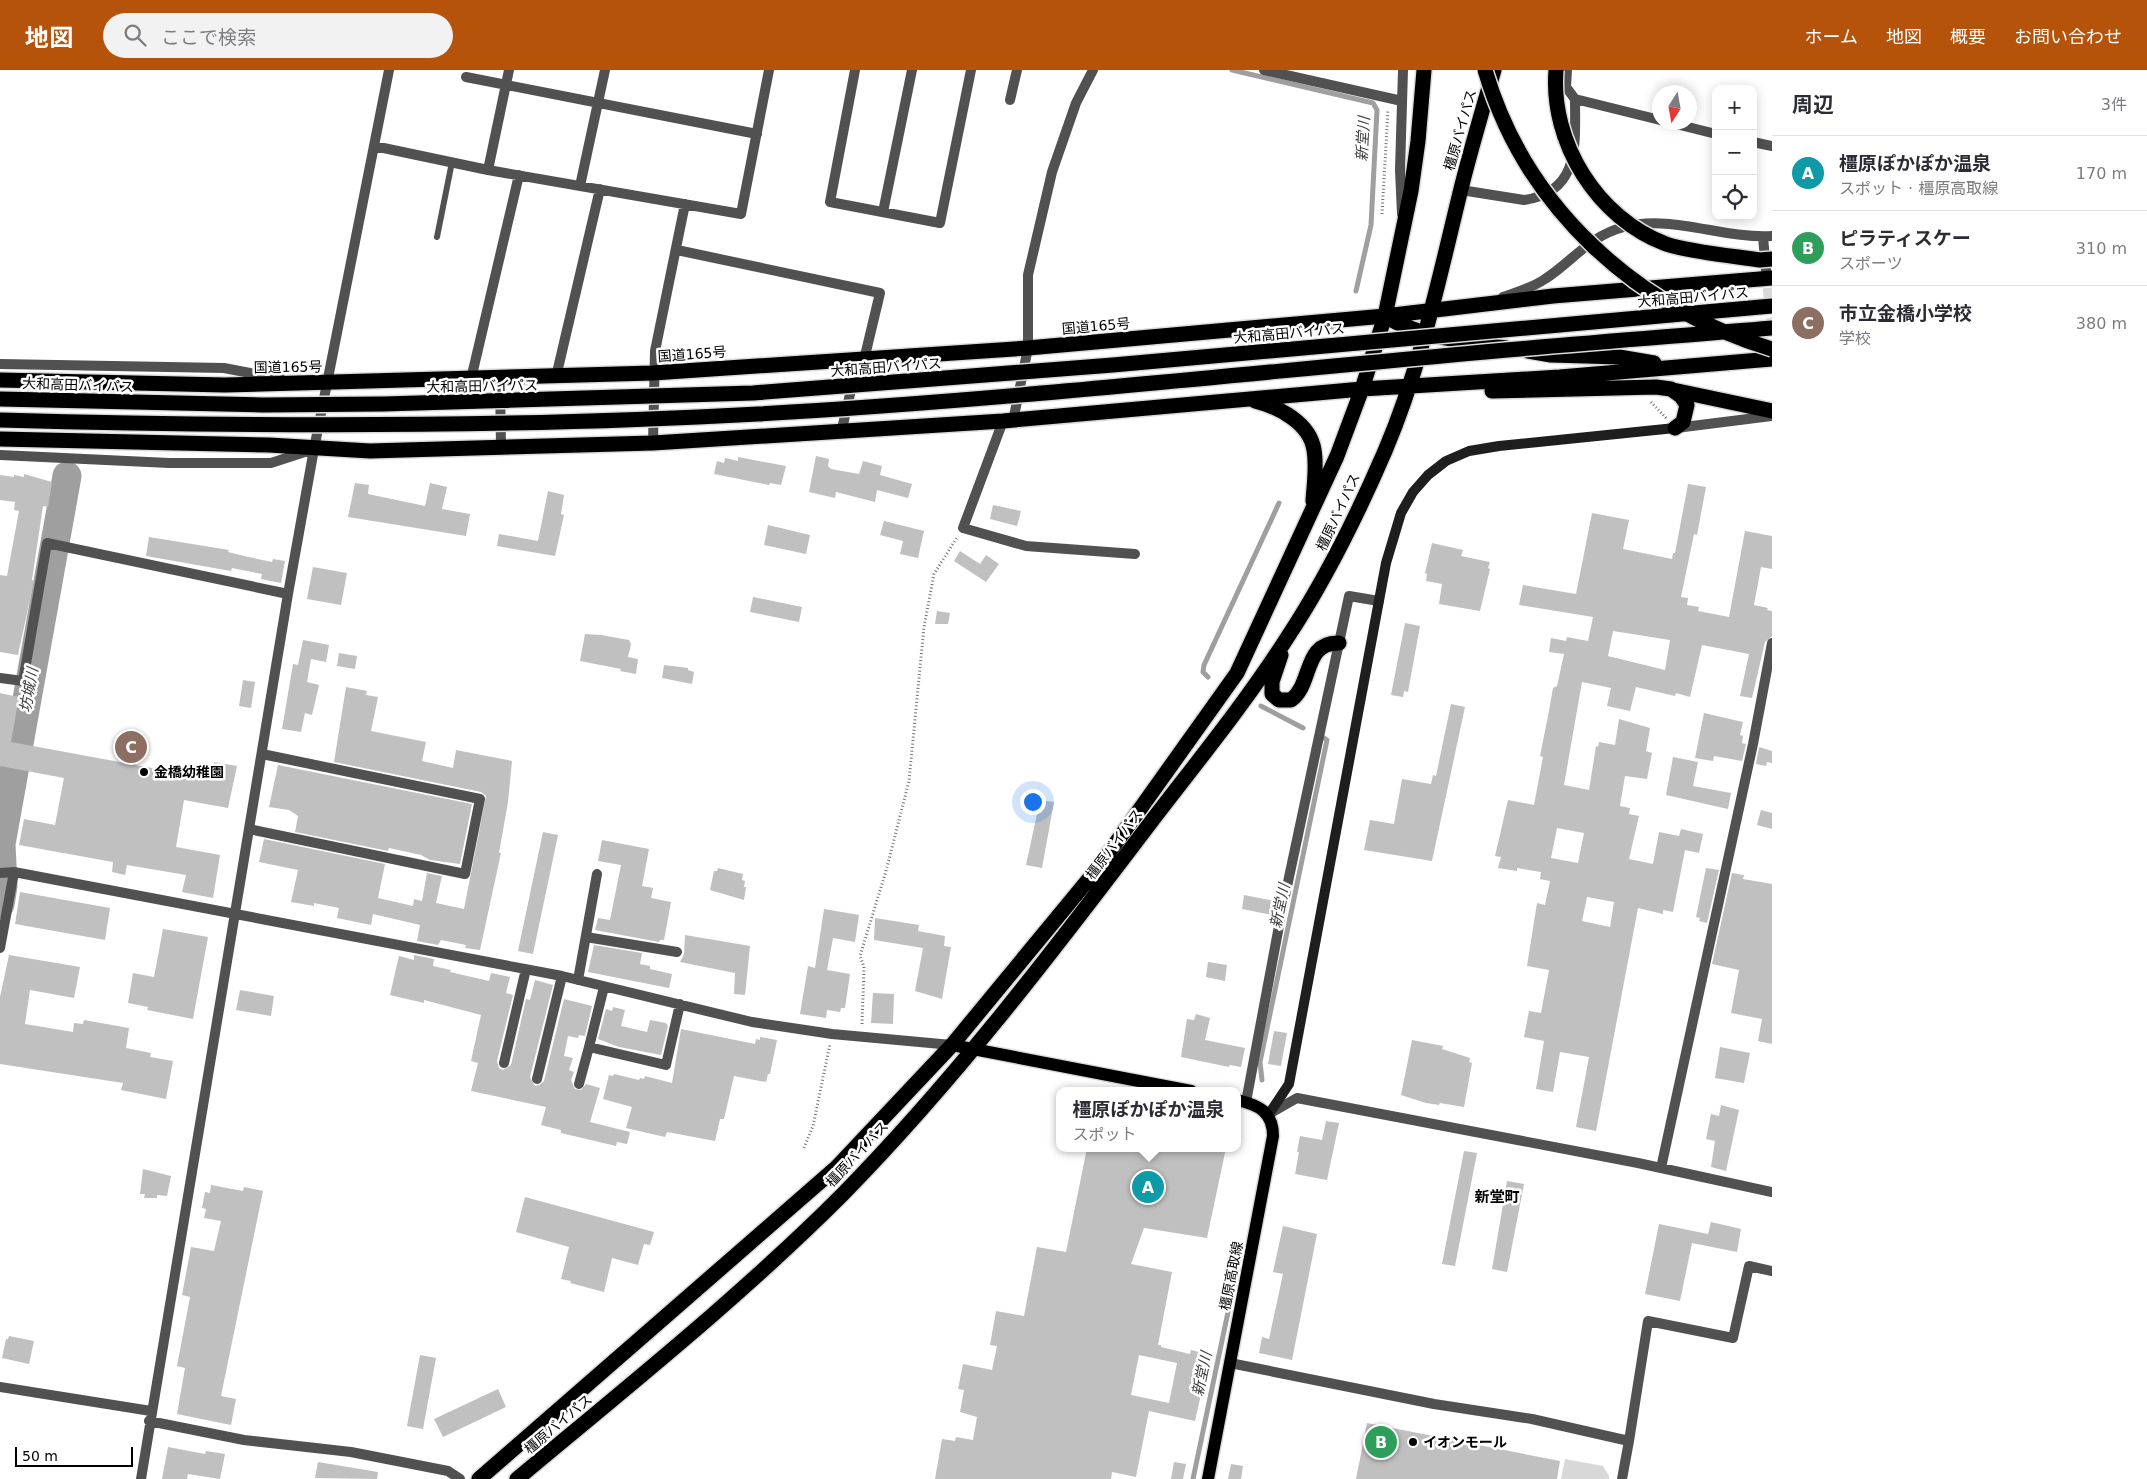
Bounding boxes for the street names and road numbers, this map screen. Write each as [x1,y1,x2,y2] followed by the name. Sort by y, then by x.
[1441,88,1479,172] street label: 橿原バイパス
[1637,284,1749,310] street label: 大和高田バイパス
[1061,315,1131,337] street label: 国道165号
[1233,320,1345,346] street label: 大和高田バイパス
[657,344,727,364] street label: 国道165号
[830,355,942,379] street label: 大和高田バイパス
[253,358,323,376] street label: 国道165号
[22,375,134,395] street label: 大和高田バイパス
[426,377,538,395] street label: 大和高田バイパス
[1313,471,1363,553] street label: 橿原バイパス
[1082,806,1146,882] street label: 橿原バイパス
[823,1118,891,1190] street label: 橿原バイパス
[1216,1240,1246,1312] street label: 橿原高取線
[521,1391,595,1457] street label: 橿原バイパス

